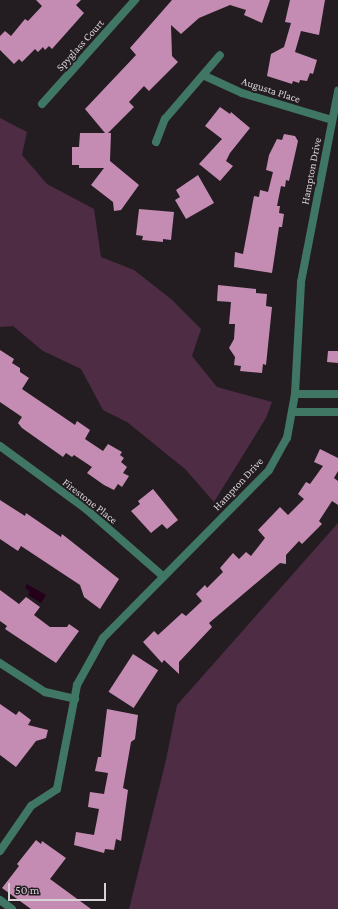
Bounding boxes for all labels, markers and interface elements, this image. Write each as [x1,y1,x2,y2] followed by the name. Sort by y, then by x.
[53,16,107,74] street label: Spyglass Court
[240,74,302,106] street label: Augusta Place
[298,136,324,206] street label: Hampton Drive
[210,455,266,513] street label: Hampton Drive
[60,476,120,526] street label: Firestone Place
[10,875,108,901] scale bar
[15,883,39,897] text: 50 m

